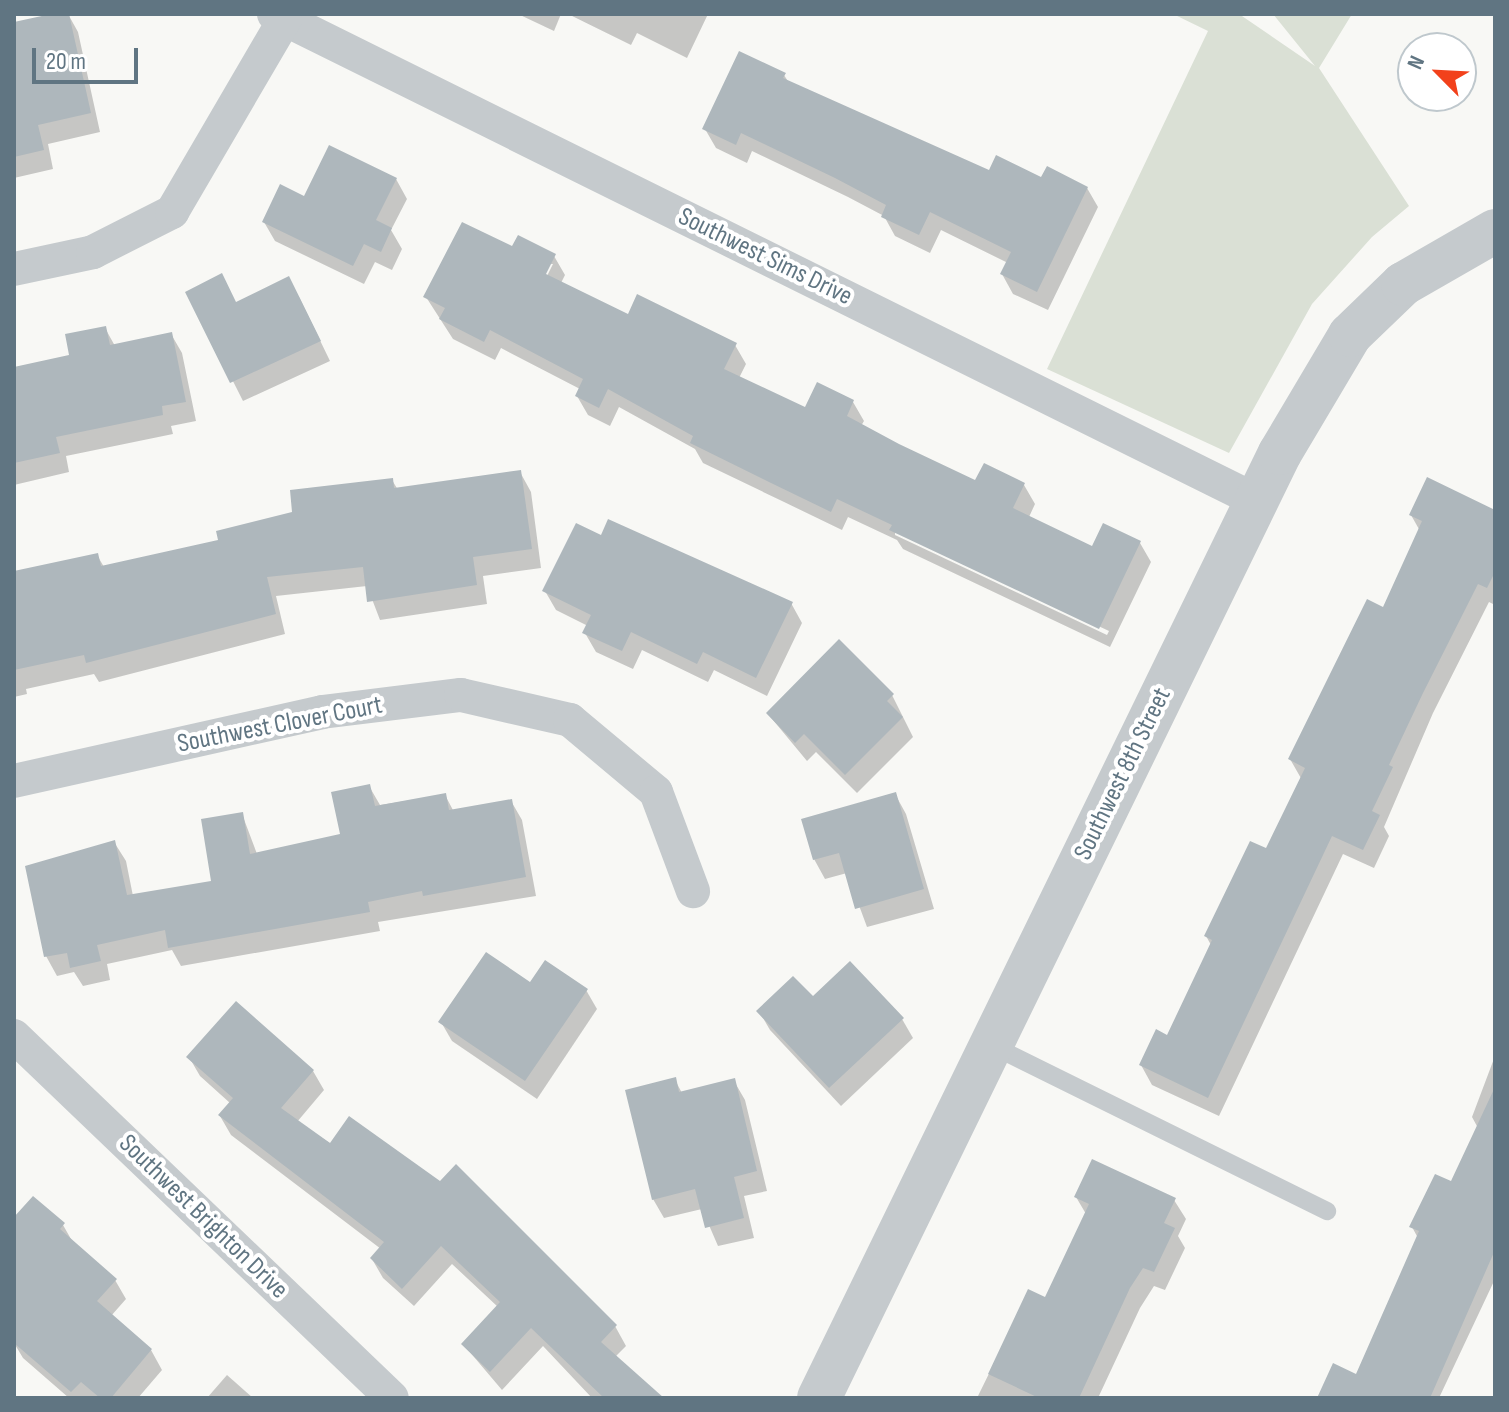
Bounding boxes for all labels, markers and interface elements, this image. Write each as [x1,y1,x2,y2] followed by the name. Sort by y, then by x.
[36,32,142,82] scale bar
[1397,32,1477,112] north arrow
[46,47,86,76] text: 20 m
[1402,52,1431,74] text: N
[673,201,857,313] street label: Southwest Sims Drive
[1068,683,1178,865] street label: Southwest 8th Street
[175,690,385,760] street label: Southwest Clover Court
[112,1128,294,1306] street label: Southwest Brighton Drive

